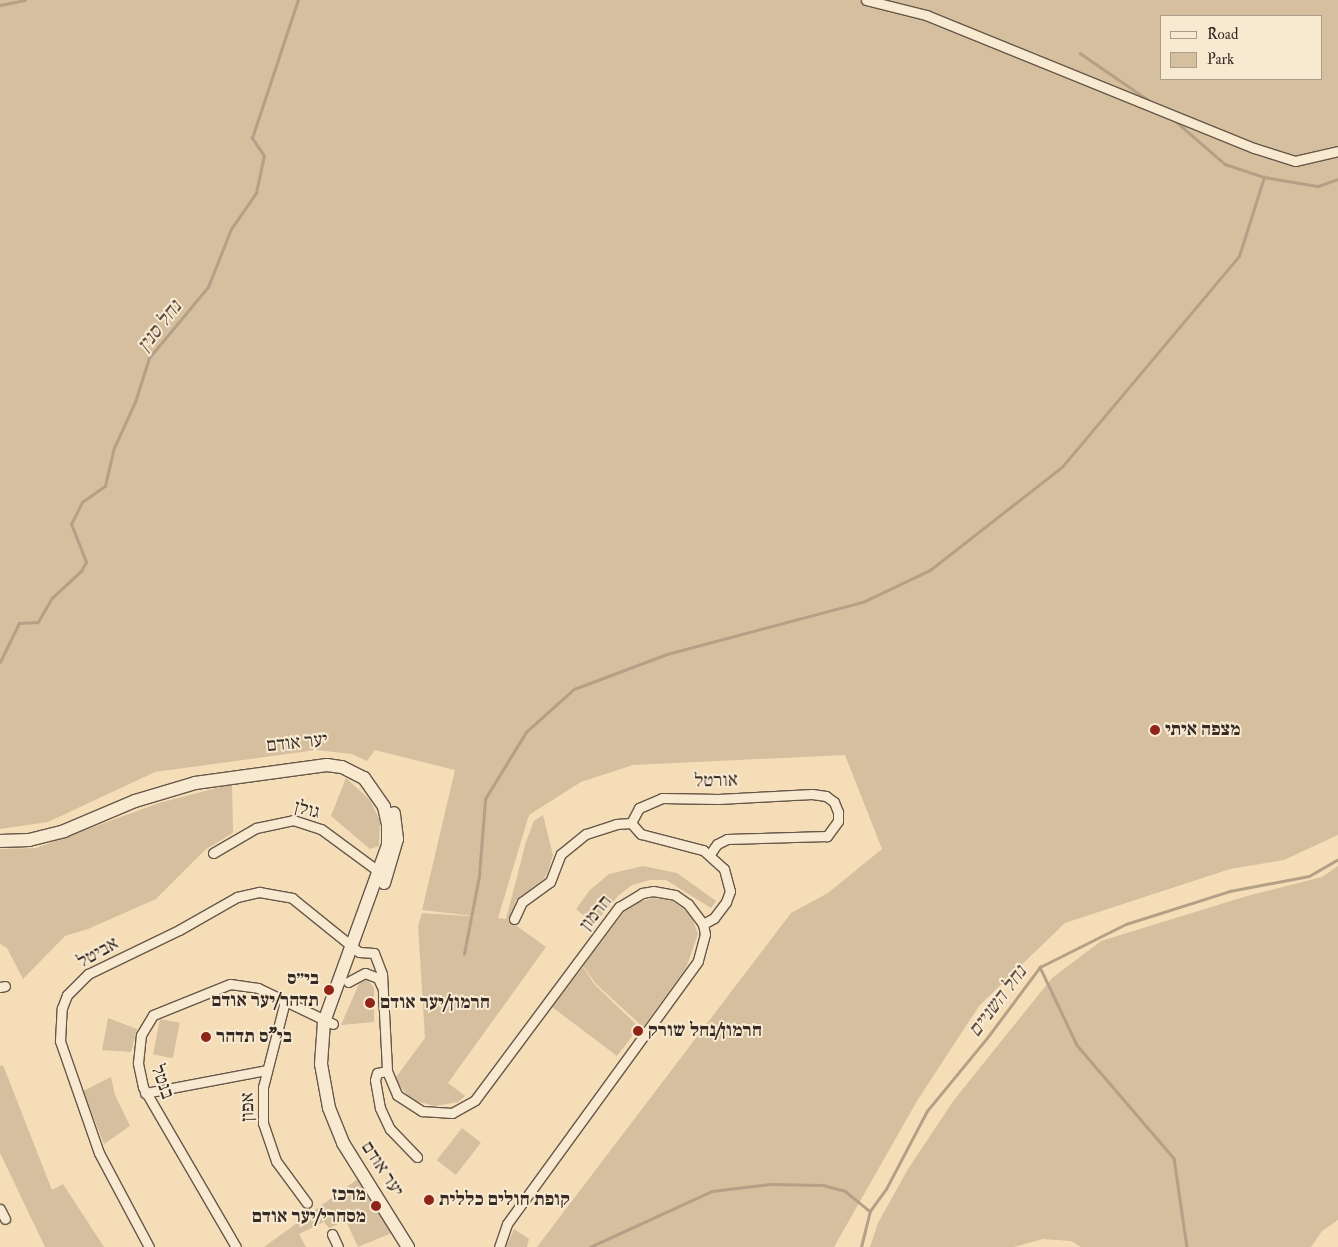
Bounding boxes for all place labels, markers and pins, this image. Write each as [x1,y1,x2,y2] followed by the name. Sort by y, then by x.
[1165,719,1240,741] place label: מצפה איתי
[1149,724,1161,736] marker: מצפה איתי
[211,968,319,1012] place label: בי״ס תדהר/יער אודם
[323,984,335,996] marker: בי״ס תדהר/יער אודם
[380,992,490,1014] place label: חרמון/יער אודם
[364,997,376,1009] marker: חרמון/יער אודם
[648,1020,762,1042] place label: חרמון/נחל שורק
[632,1025,644,1037] marker: חרמון/נחל שורק
[216,1026,292,1048] place label: בי"ס תדהר
[200,1031,212,1043] marker: בי"ס תדהר
[252,1184,366,1228] place label: מרכז מסחרי/יער אודם
[439,1189,570,1211] place label: קופת חולים כללית
[423,1194,435,1206] marker: קופת חולים כללית
[370,1200,382,1212] marker: מרכז מסחרי/יער אודם

